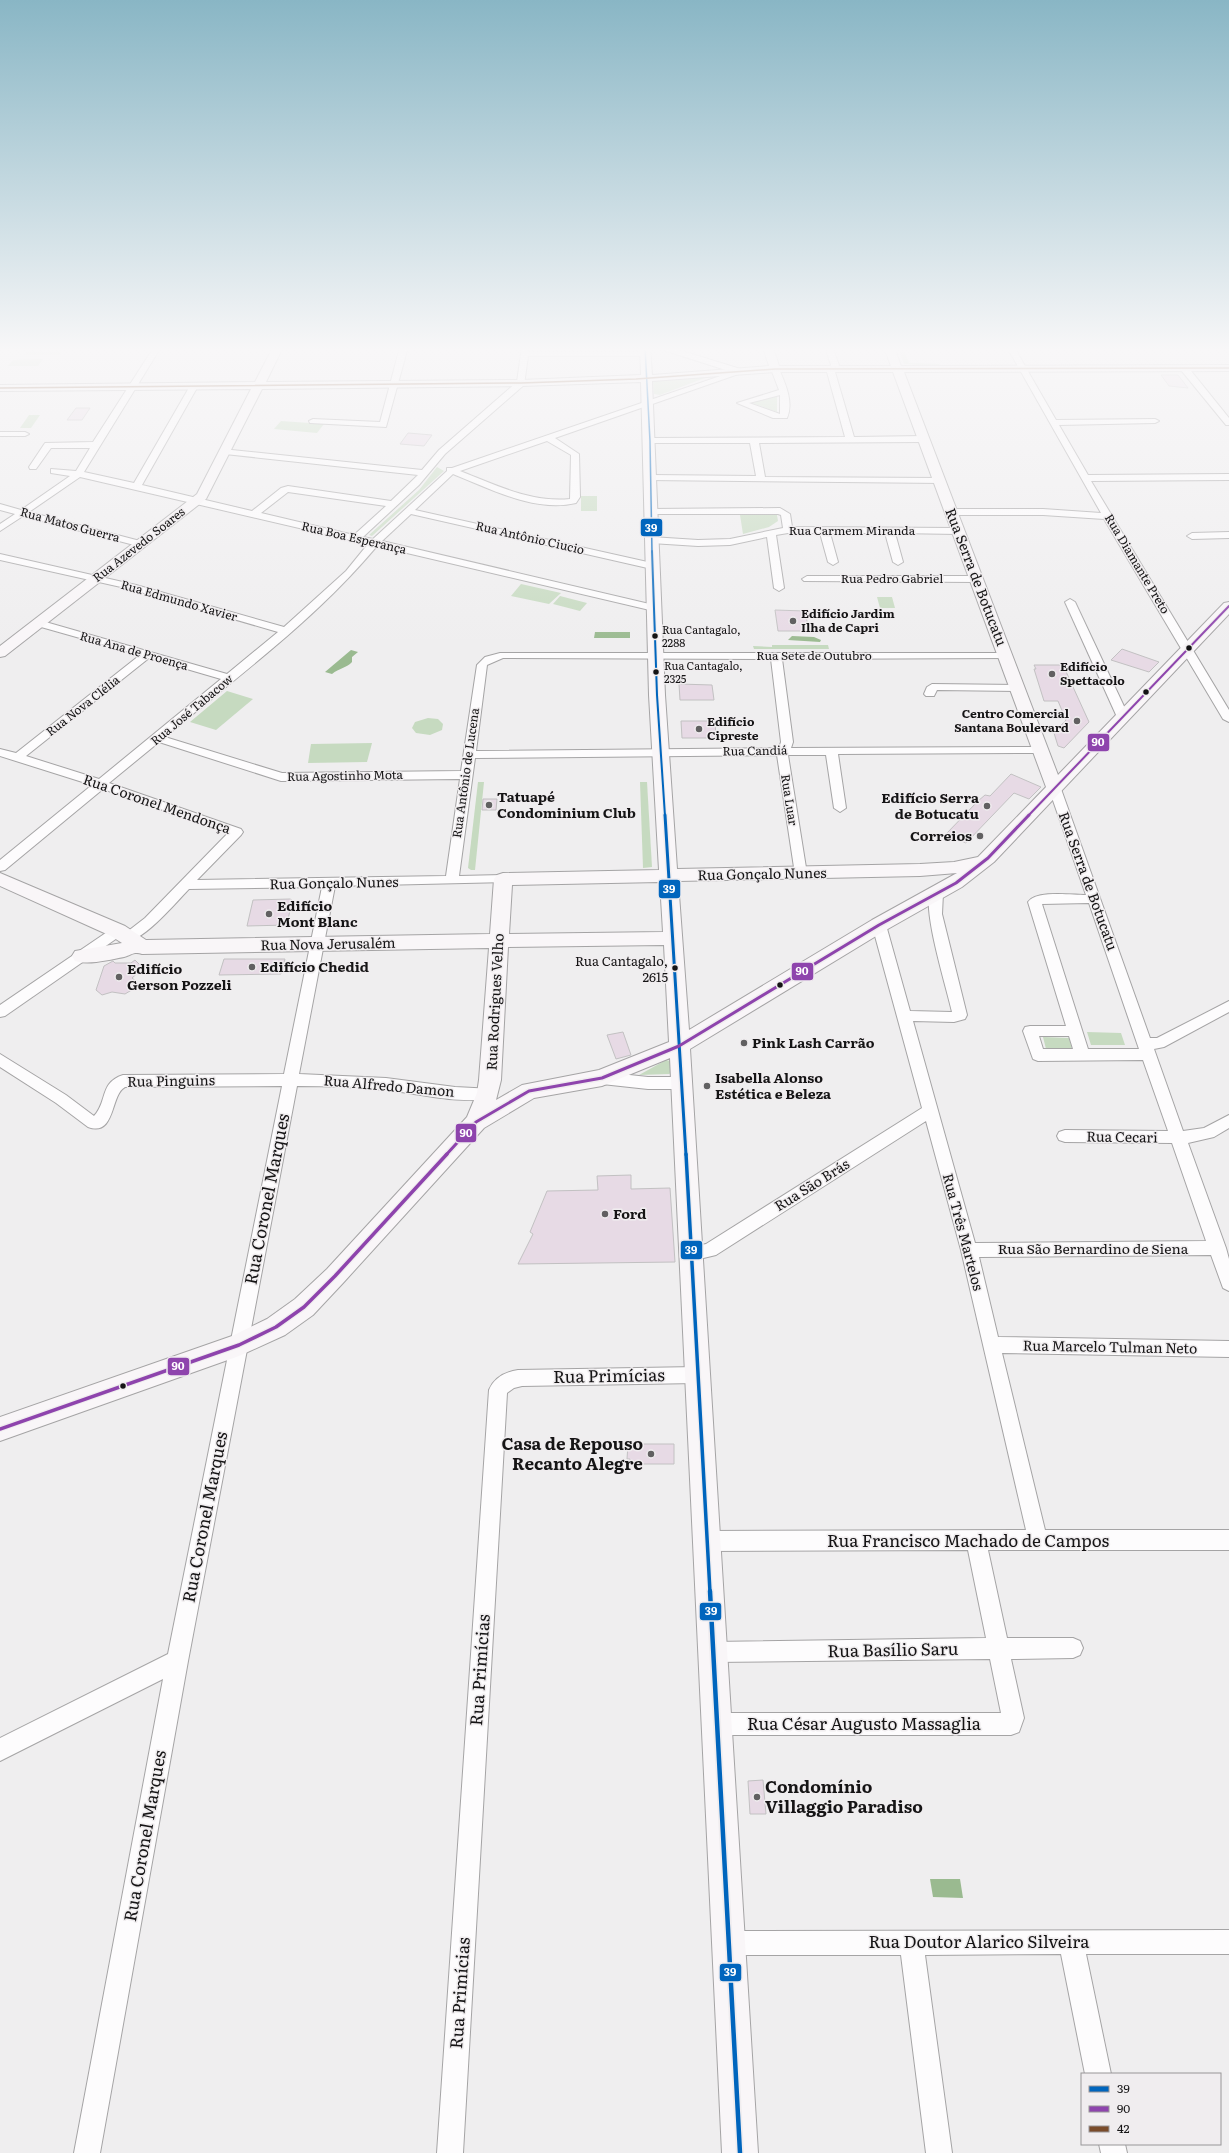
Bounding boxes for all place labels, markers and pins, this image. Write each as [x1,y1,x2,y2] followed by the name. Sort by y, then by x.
[801,604,895,636] place label: Edifício Jardim Ilha de Capri
[788,616,798,626] marker: Edifício Jardim Ilha de Capri
[662,621,741,650] place label: Rua Cantagalo, 2288
[650,631,660,641] marker: Rua Cantagalo, 2288
[1184,643,1194,653] unlabelled marker
[664,657,743,686] place label: Rua Cantagalo, 2325
[1060,657,1125,689] place label: Edifício Spettacolo
[651,667,661,677] marker: Rua Cantagalo, 2325
[1047,669,1057,679] marker: Edifício Spettacolo
[1141,687,1151,697] unlabelled marker
[954,704,1070,736] place label: Centro Comercial Santana Boulevard
[707,712,759,744] place label: Edifício Cipreste
[1072,716,1082,726] marker: Centro Comercial Santana Boulevard
[694,724,704,734] marker: Edifício Cipreste
[497,786,636,822] place label: Tatuapé Condominium Club
[881,787,980,823] place label: Edifício Serra de Botucatu
[484,800,494,810] marker: Tatuapé Condominium Club
[982,801,992,811] marker: Edifício Serra de Botucatu
[910,825,972,845] place label: Correios
[975,831,985,841] marker: Correios
[277,895,358,931] place label: Edifício Mont Blanc
[264,909,274,919] marker: Edifício Mont Blanc
[575,951,668,986] place label: Rua Cantagalo, 2615
[260,956,369,976] place label: Edifício Chedid
[127,958,232,994] place label: Edifício Gerson Pozzeli
[247,962,257,972] marker: Edifício Chedid
[670,963,680,973] marker: Rua Cantagalo, 2615
[114,972,124,982] marker: Edifício Gerson Pozzeli
[775,980,785,990] unlabelled marker
[752,1032,875,1052] place label: Pink Lash Carrão
[739,1038,749,1048] marker: Pink Lash Carrão
[715,1067,832,1103] place label: Isabella Alonso Estética e Beleza
[702,1081,712,1091] marker: Isabella Alonso Estética e Beleza
[613,1203,646,1223] place label: Ford
[600,1209,610,1219] marker: Ford
[118,1381,128,1391] unlabelled marker
[501,1430,643,1475] place label: Casa de Repouso Recanto Alegre
[646,1449,656,1459] marker: Casa de Repouso Recanto Alegre
[765,1773,923,1818] place label: Condomínio Villaggio Paradiso
[752,1792,762,1802] marker: Condomínio Villaggio Paradiso

